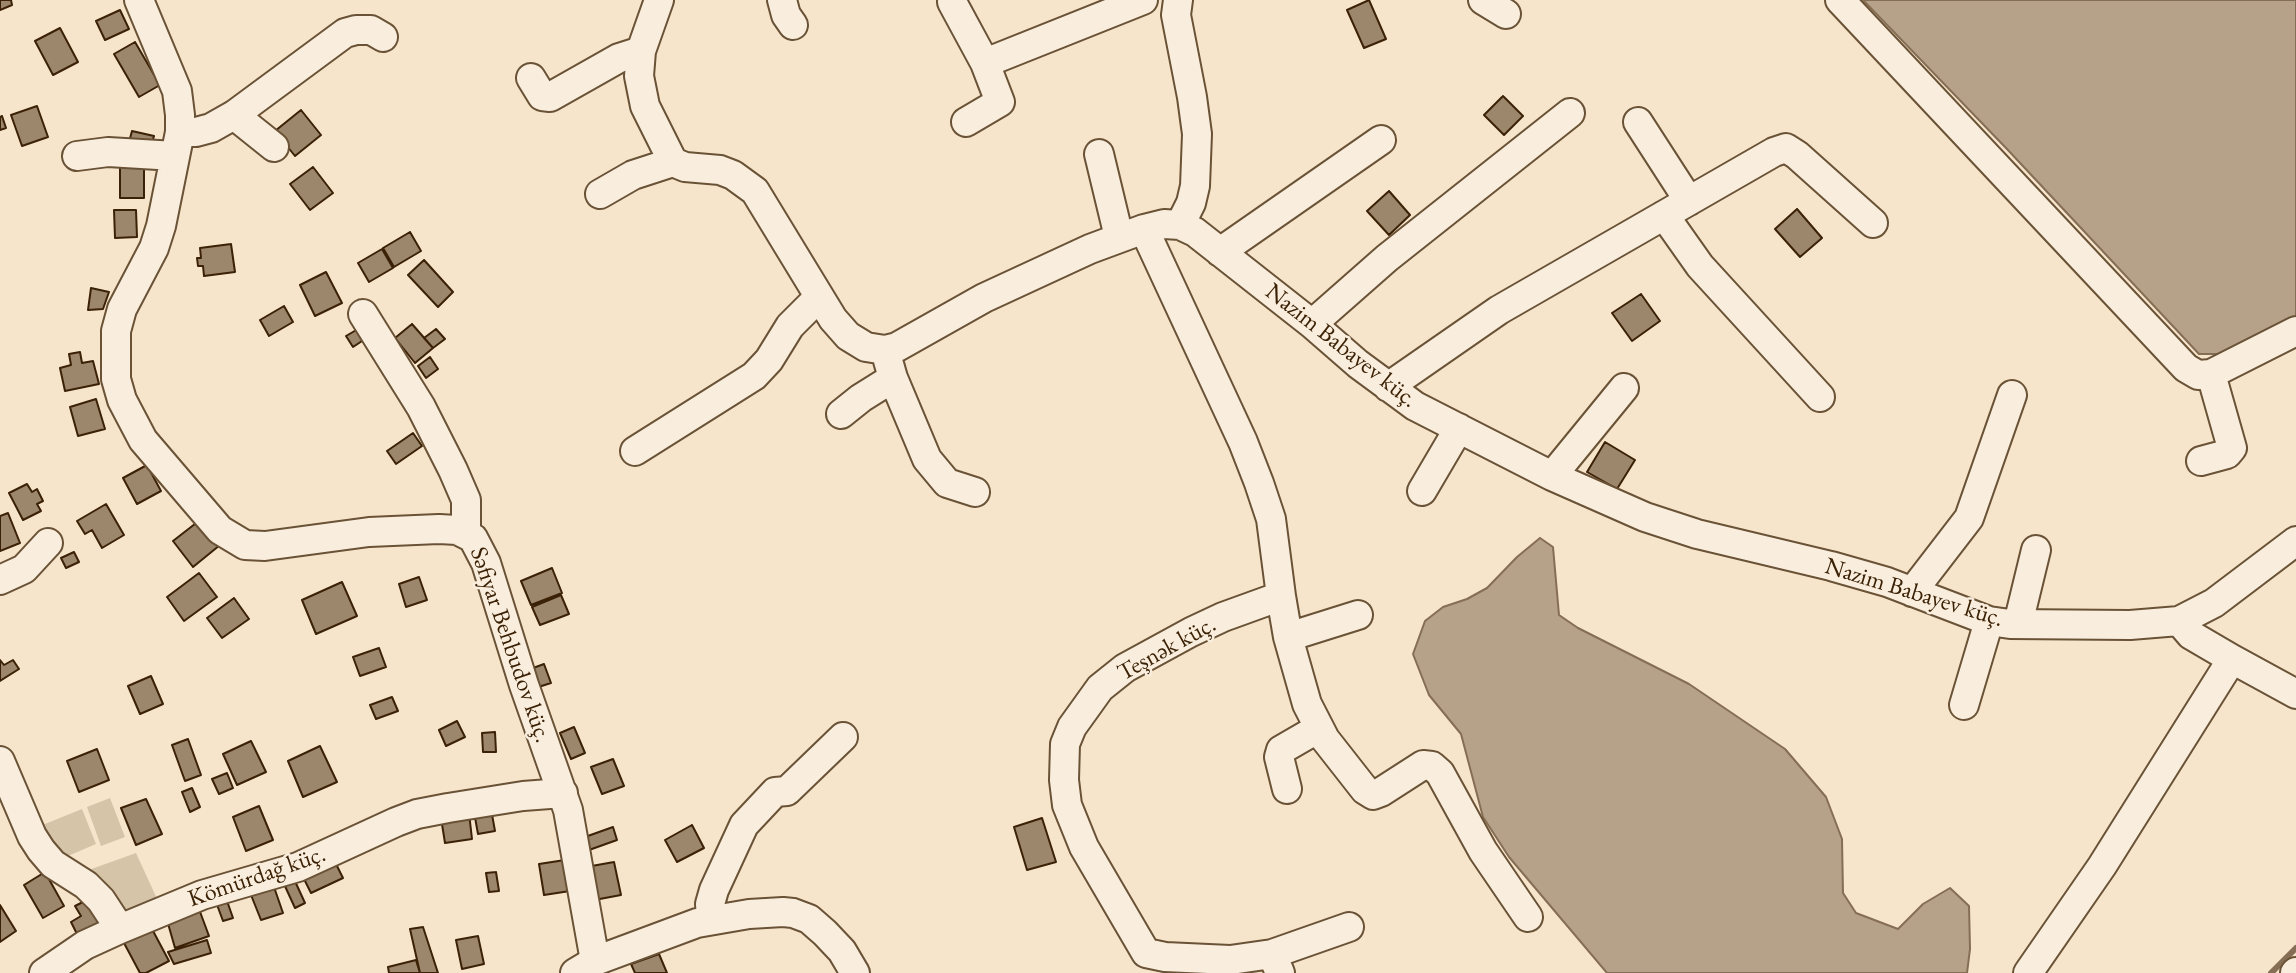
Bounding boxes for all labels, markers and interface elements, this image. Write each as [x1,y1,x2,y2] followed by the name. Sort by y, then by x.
[1259,278,1423,414] street label: Nazim Babayev küç.
[463,543,557,747] street label: Səfiyar Behbudov küç.
[1821,552,2007,634] street label: Nazim Babayev küç.
[1113,610,1221,688] street label: Teşnək küç.
[184,840,330,914] street label: Kömürdağ küç.

